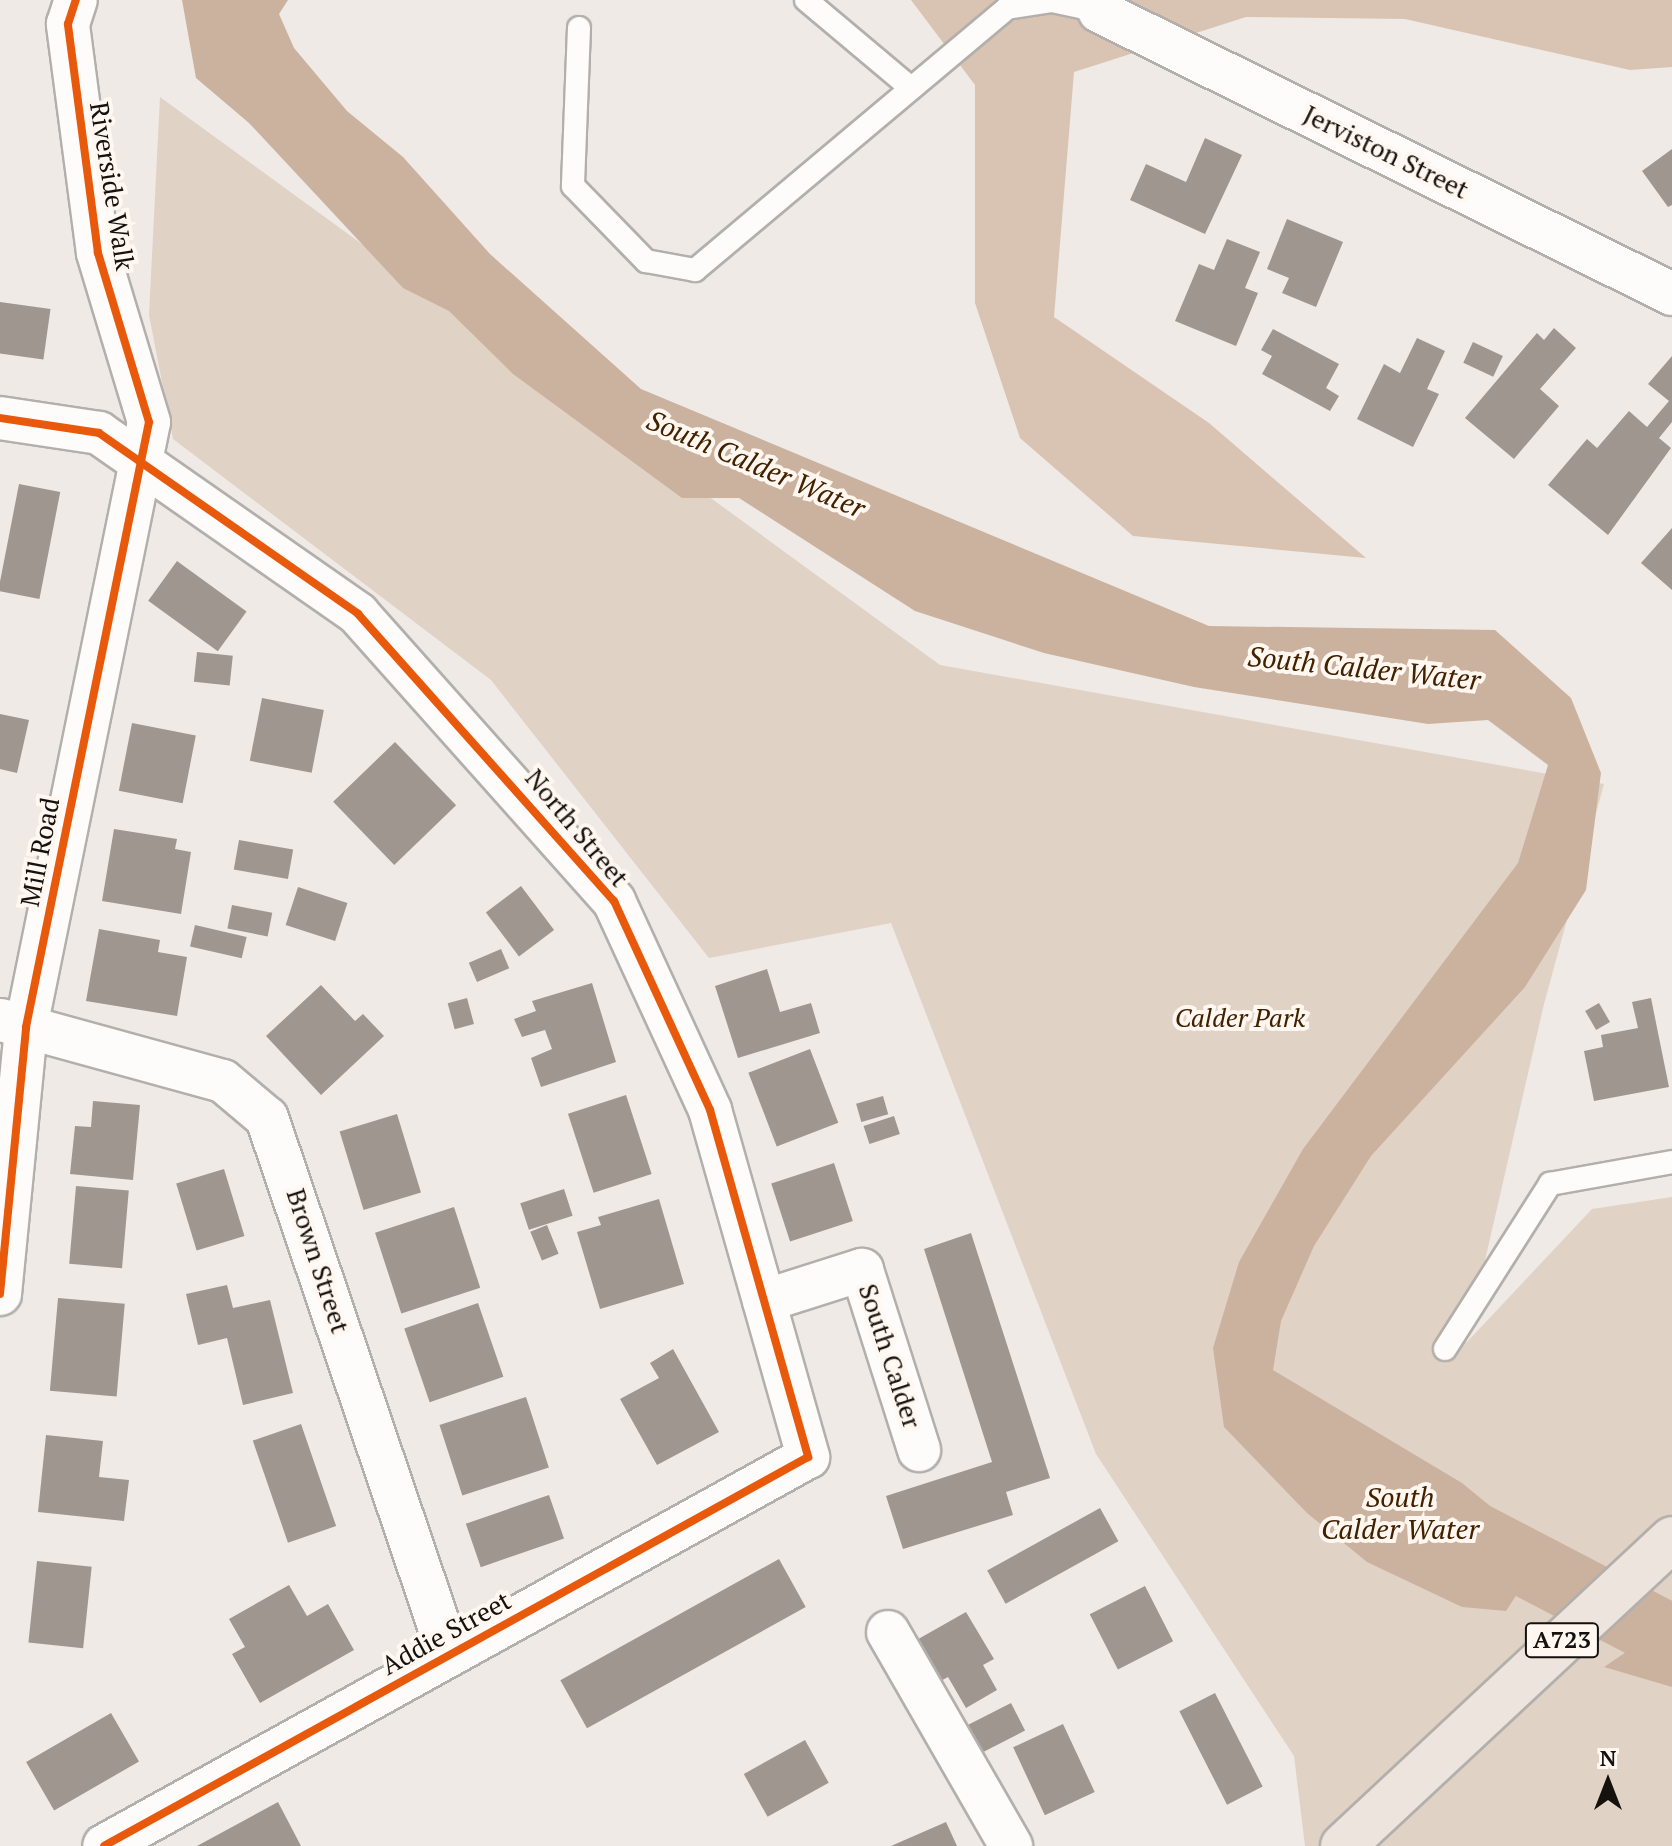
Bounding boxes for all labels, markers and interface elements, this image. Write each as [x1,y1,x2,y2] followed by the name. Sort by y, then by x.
[1298,99,1474,205] street label: Jerviston Street
[83,100,141,272] street label: Riverside Walk
[642,403,870,525] water label: South Calder Water
[1246,639,1482,697] water label: South Calder Water
[519,763,635,893] street label: North Street
[14,795,66,909] street label: Mill Road
[1175,1002,1305,1034] park label: Calder Park
[280,1185,356,1337] street label: Brown Street
[852,1280,928,1432] street label: South Calder
[1321,1480,1479,1546] water label: South Calder Water
[376,1585,516,1681] street label: Addie Street
[1524,1620,1600,1660] road number: A723
[1568,1742,1648,1822] north arrow
[1600,1743,1616,1772] text: N

